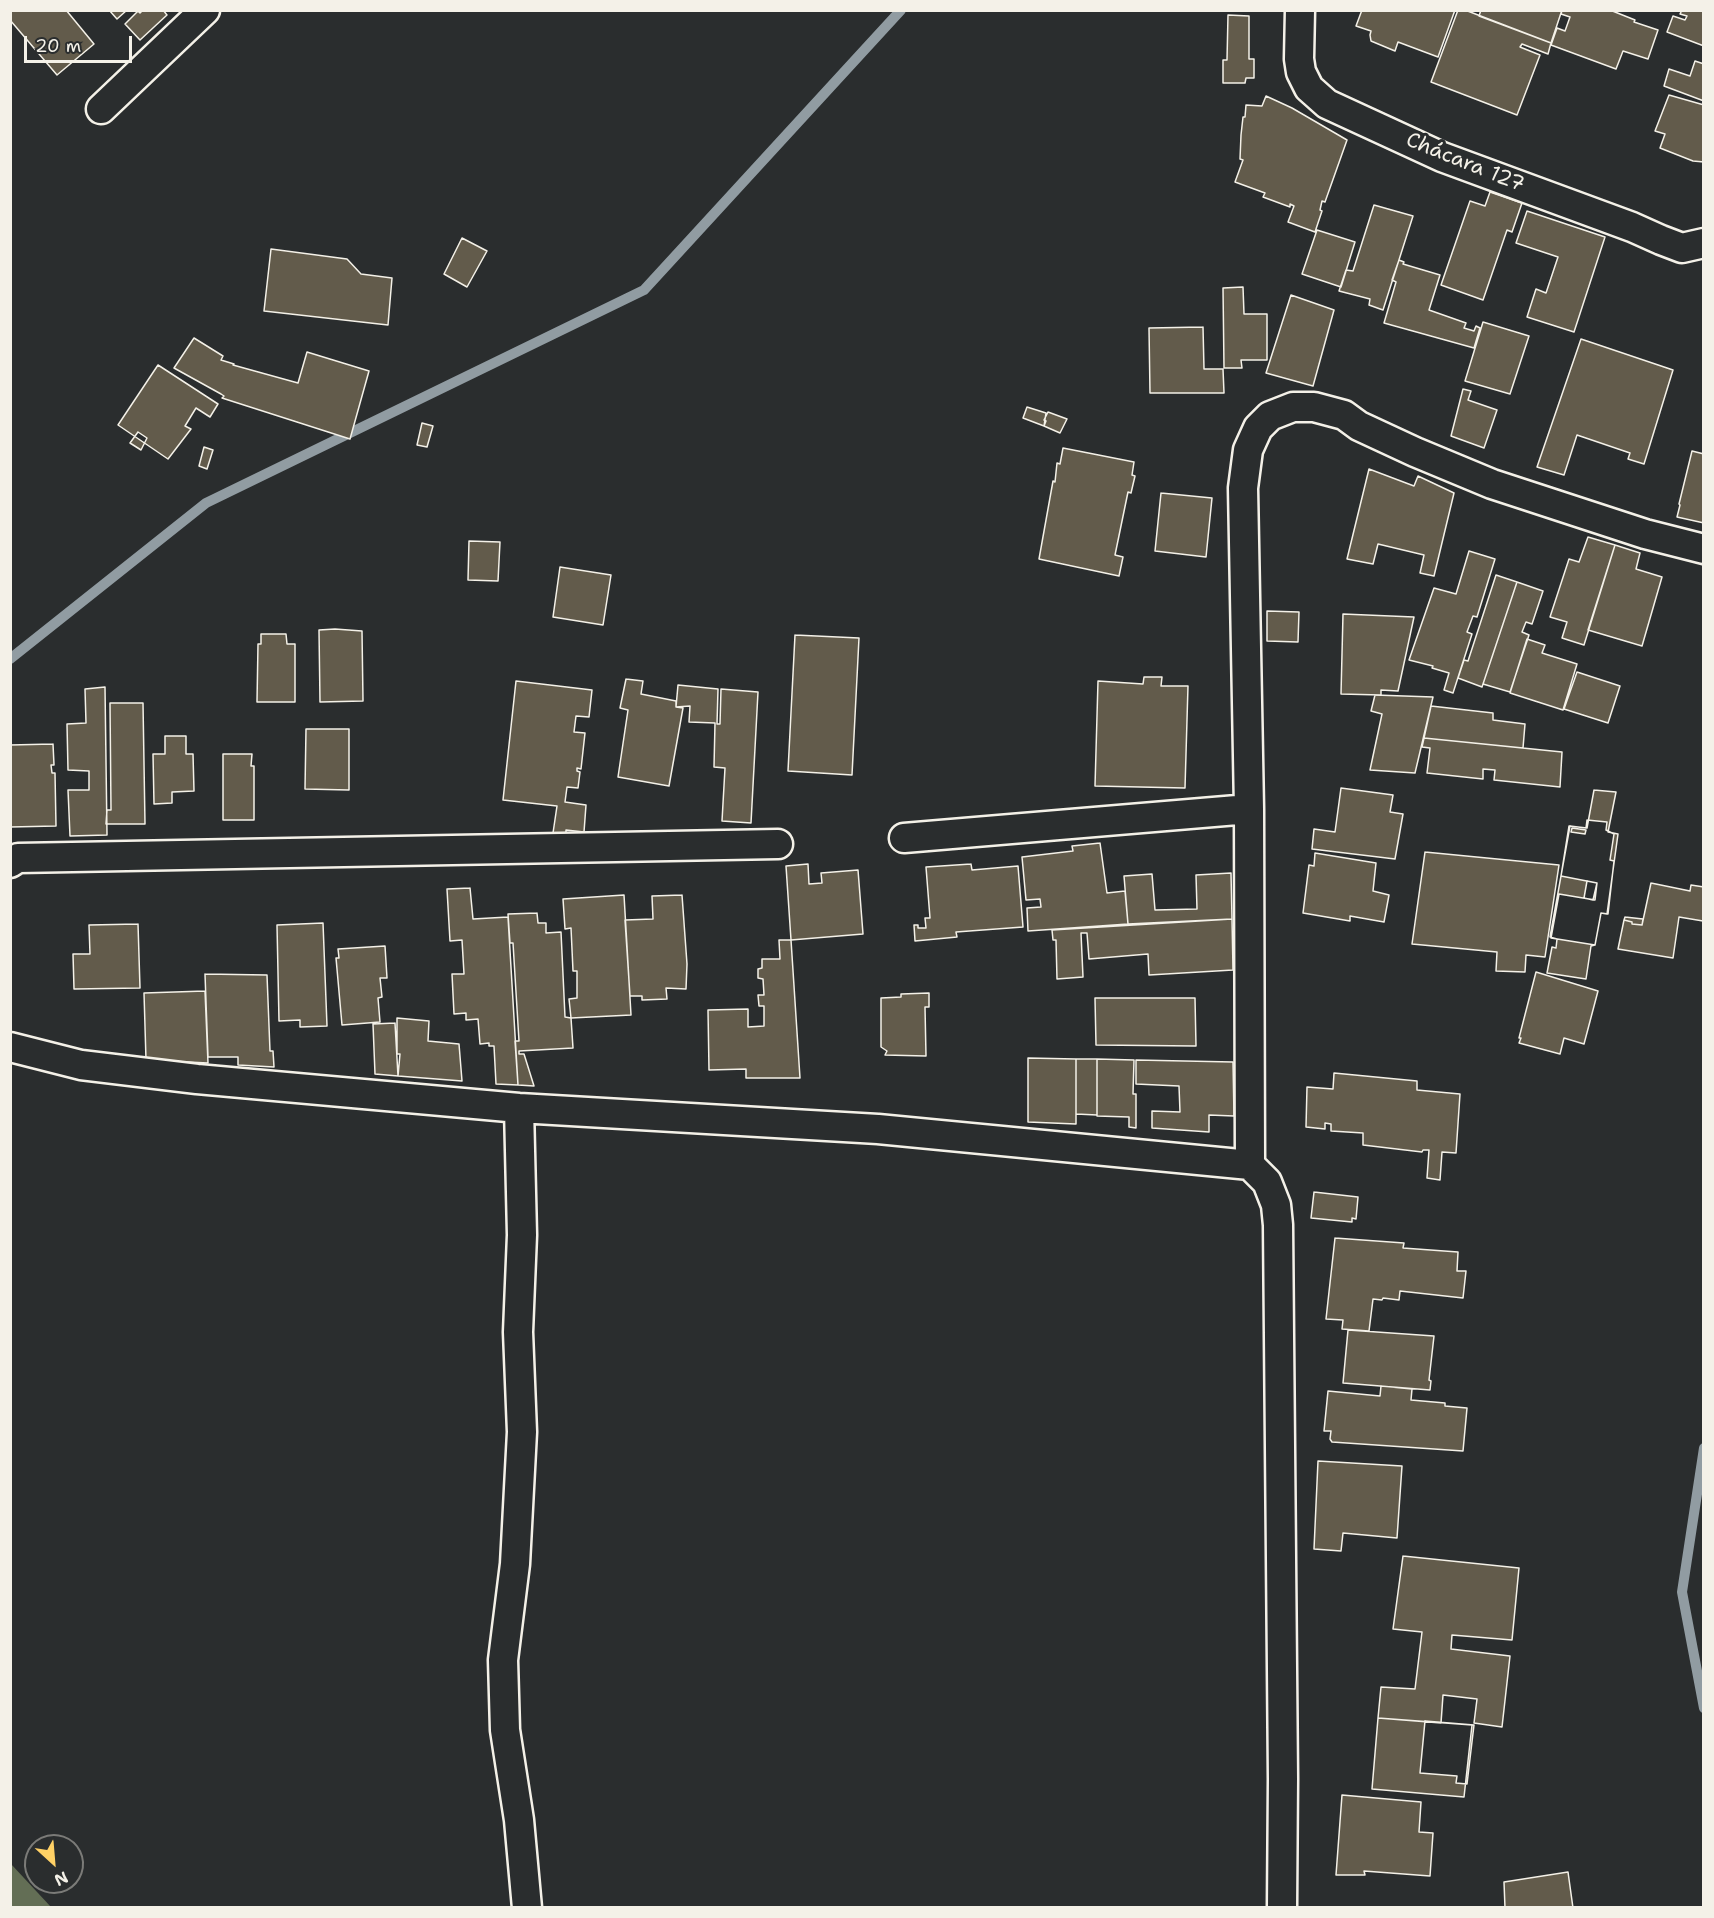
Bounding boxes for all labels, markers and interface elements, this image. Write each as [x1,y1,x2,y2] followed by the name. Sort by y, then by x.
[27,24,135,62] scale bar
[35,34,81,58] text: 20 m
[1402,128,1528,198] street label: Chácara 127
[24,1834,84,1894] north arrow
[51,1867,72,1891] text: N

